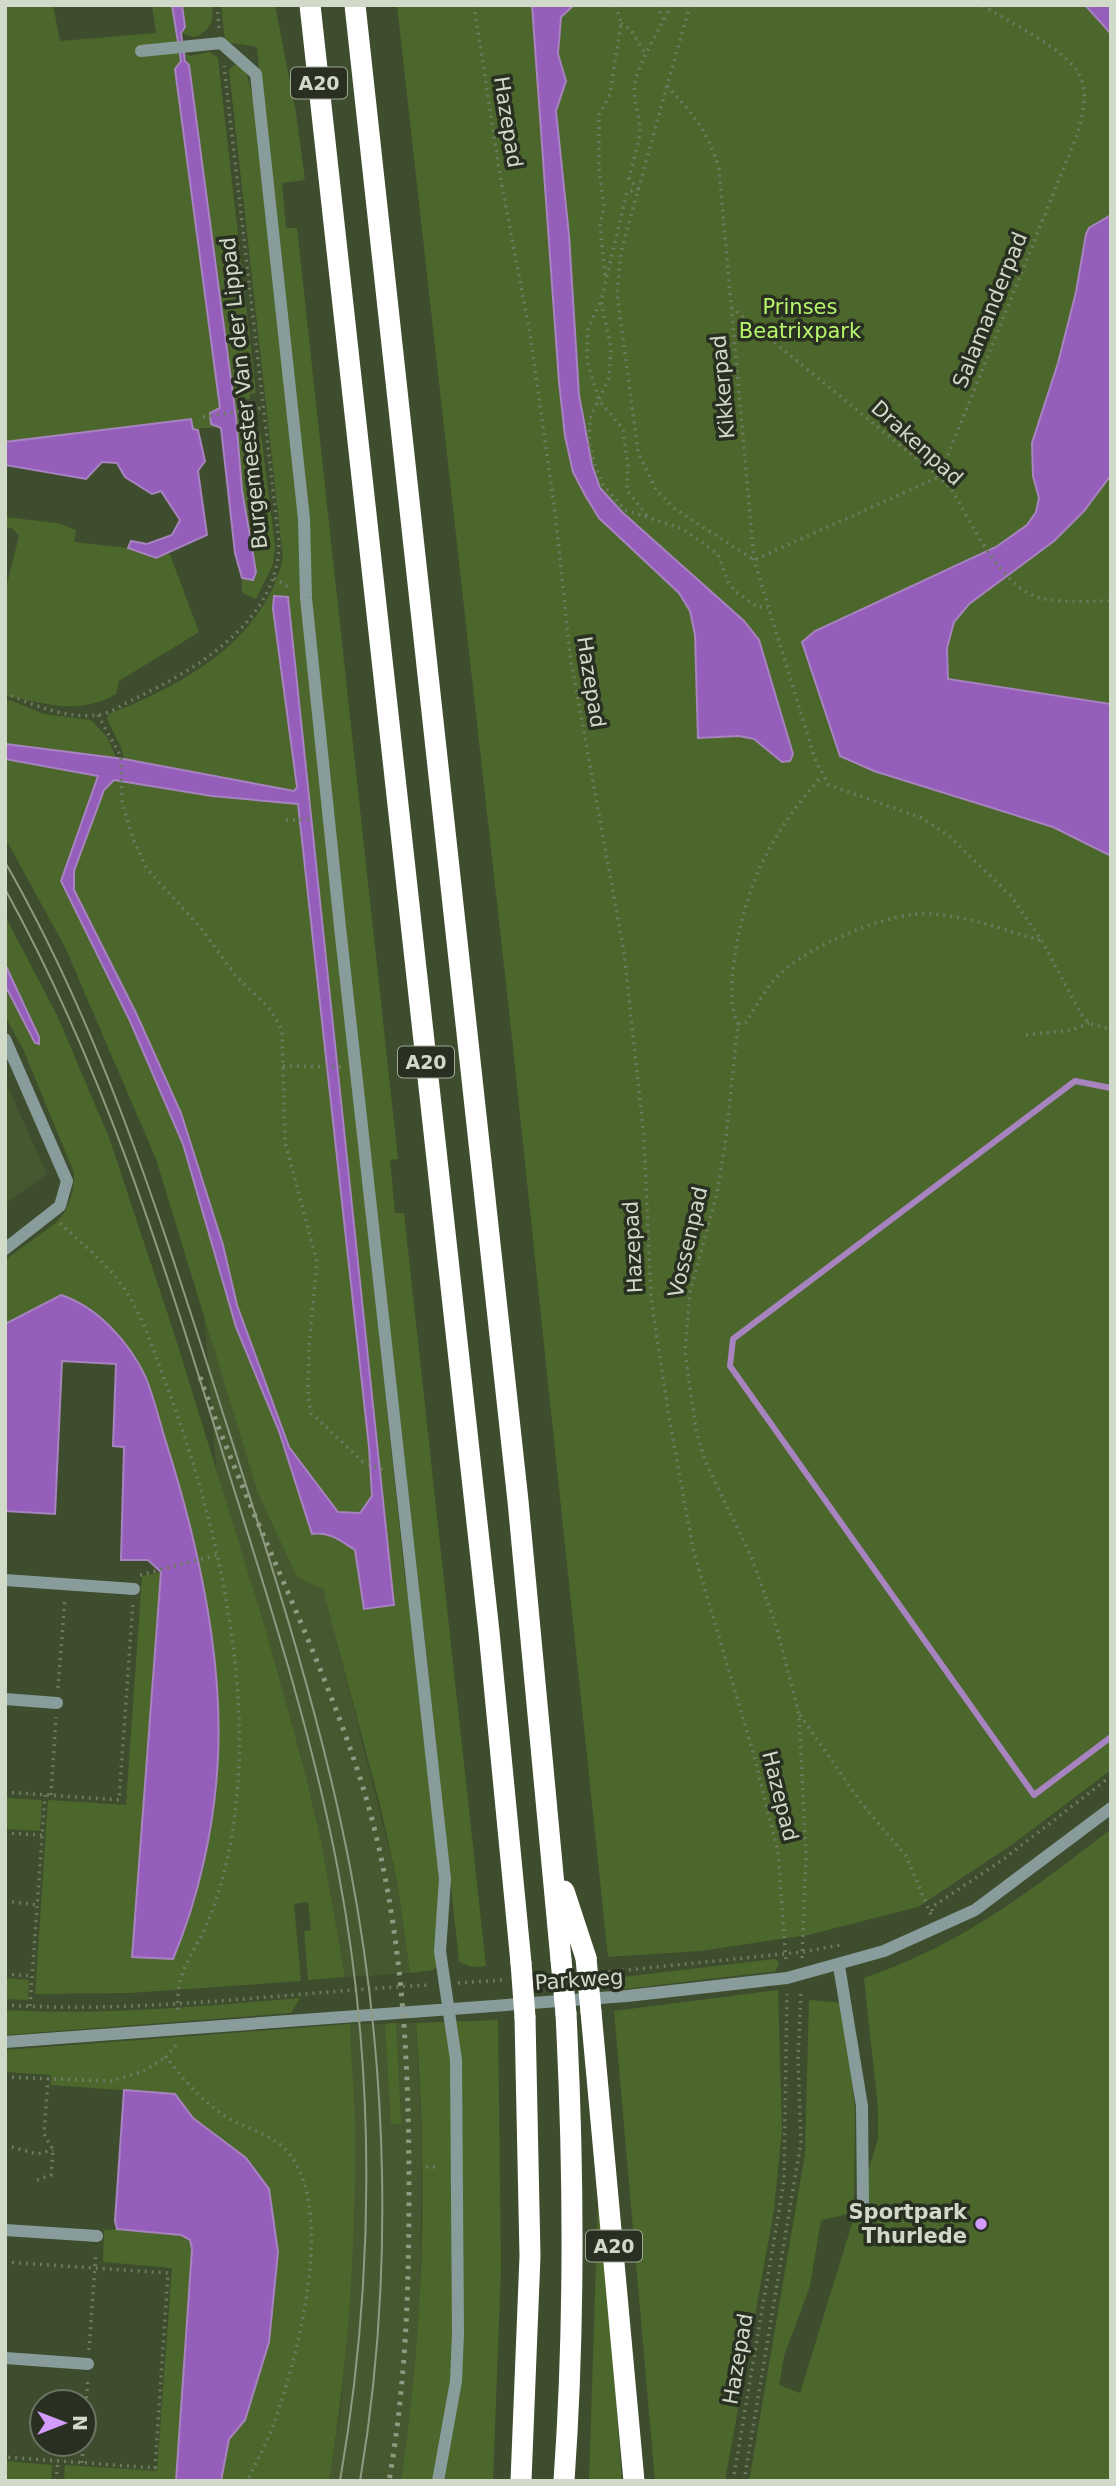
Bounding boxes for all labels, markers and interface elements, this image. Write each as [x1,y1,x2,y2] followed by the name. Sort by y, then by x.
[291,68,347,99] road number: A20
[489,75,527,169] street label: Hazepad
[948,229,1032,391] street label: Salamanderpad
[216,236,272,550] street label: Burgemeester Van der Lippad
[739,295,862,343] park label: Prinses Beatrixpark
[707,334,739,440] street label: Kikkerpad
[866,396,968,490] street label: Drakenpad
[572,635,610,729] street label: Hazepad
[398,1046,454,1078] road number: A20
[664,1184,712,1300] street label: Vossenpad
[619,1200,647,1294] street label: Hazepad
[757,1748,803,1844] street label: Hazepad
[534,1965,624,1995] street label: Parkweg
[848,2200,968,2248] place label: Sportpark Thurlede
[973,2216,989,2232] marker: Sportpark Thurlede
[586,2230,642,2262] road number: A20
[718,2312,758,2406] street label: Hazepad
[28,2388,98,2458] north arrow
[69,2415,91,2431] text: N

